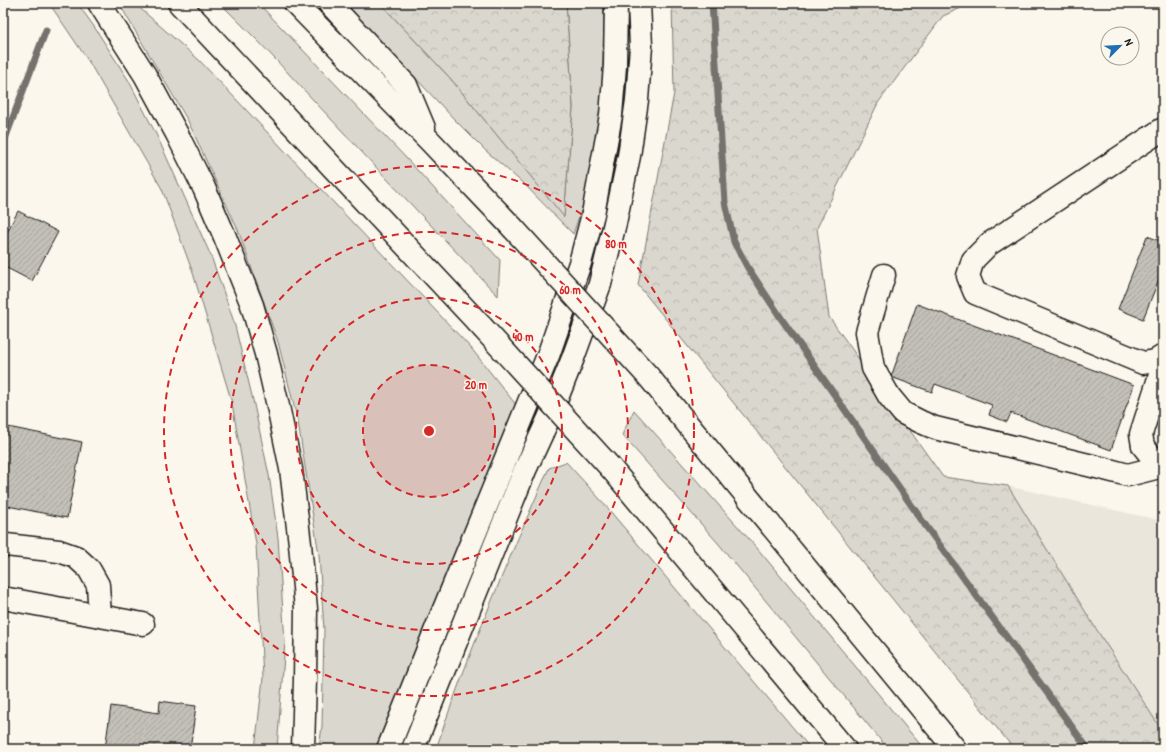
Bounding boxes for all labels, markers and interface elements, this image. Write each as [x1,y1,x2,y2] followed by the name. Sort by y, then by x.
[1100,26,1140,66] north arrow
[1122,36,1137,48] text: N
[605,235,627,252] text: 80 m
[559,281,581,298] text: 60 m
[513,328,533,345] text: 40 m
[465,376,487,393] text: 20 m
[422,424,436,438] centre of rings

